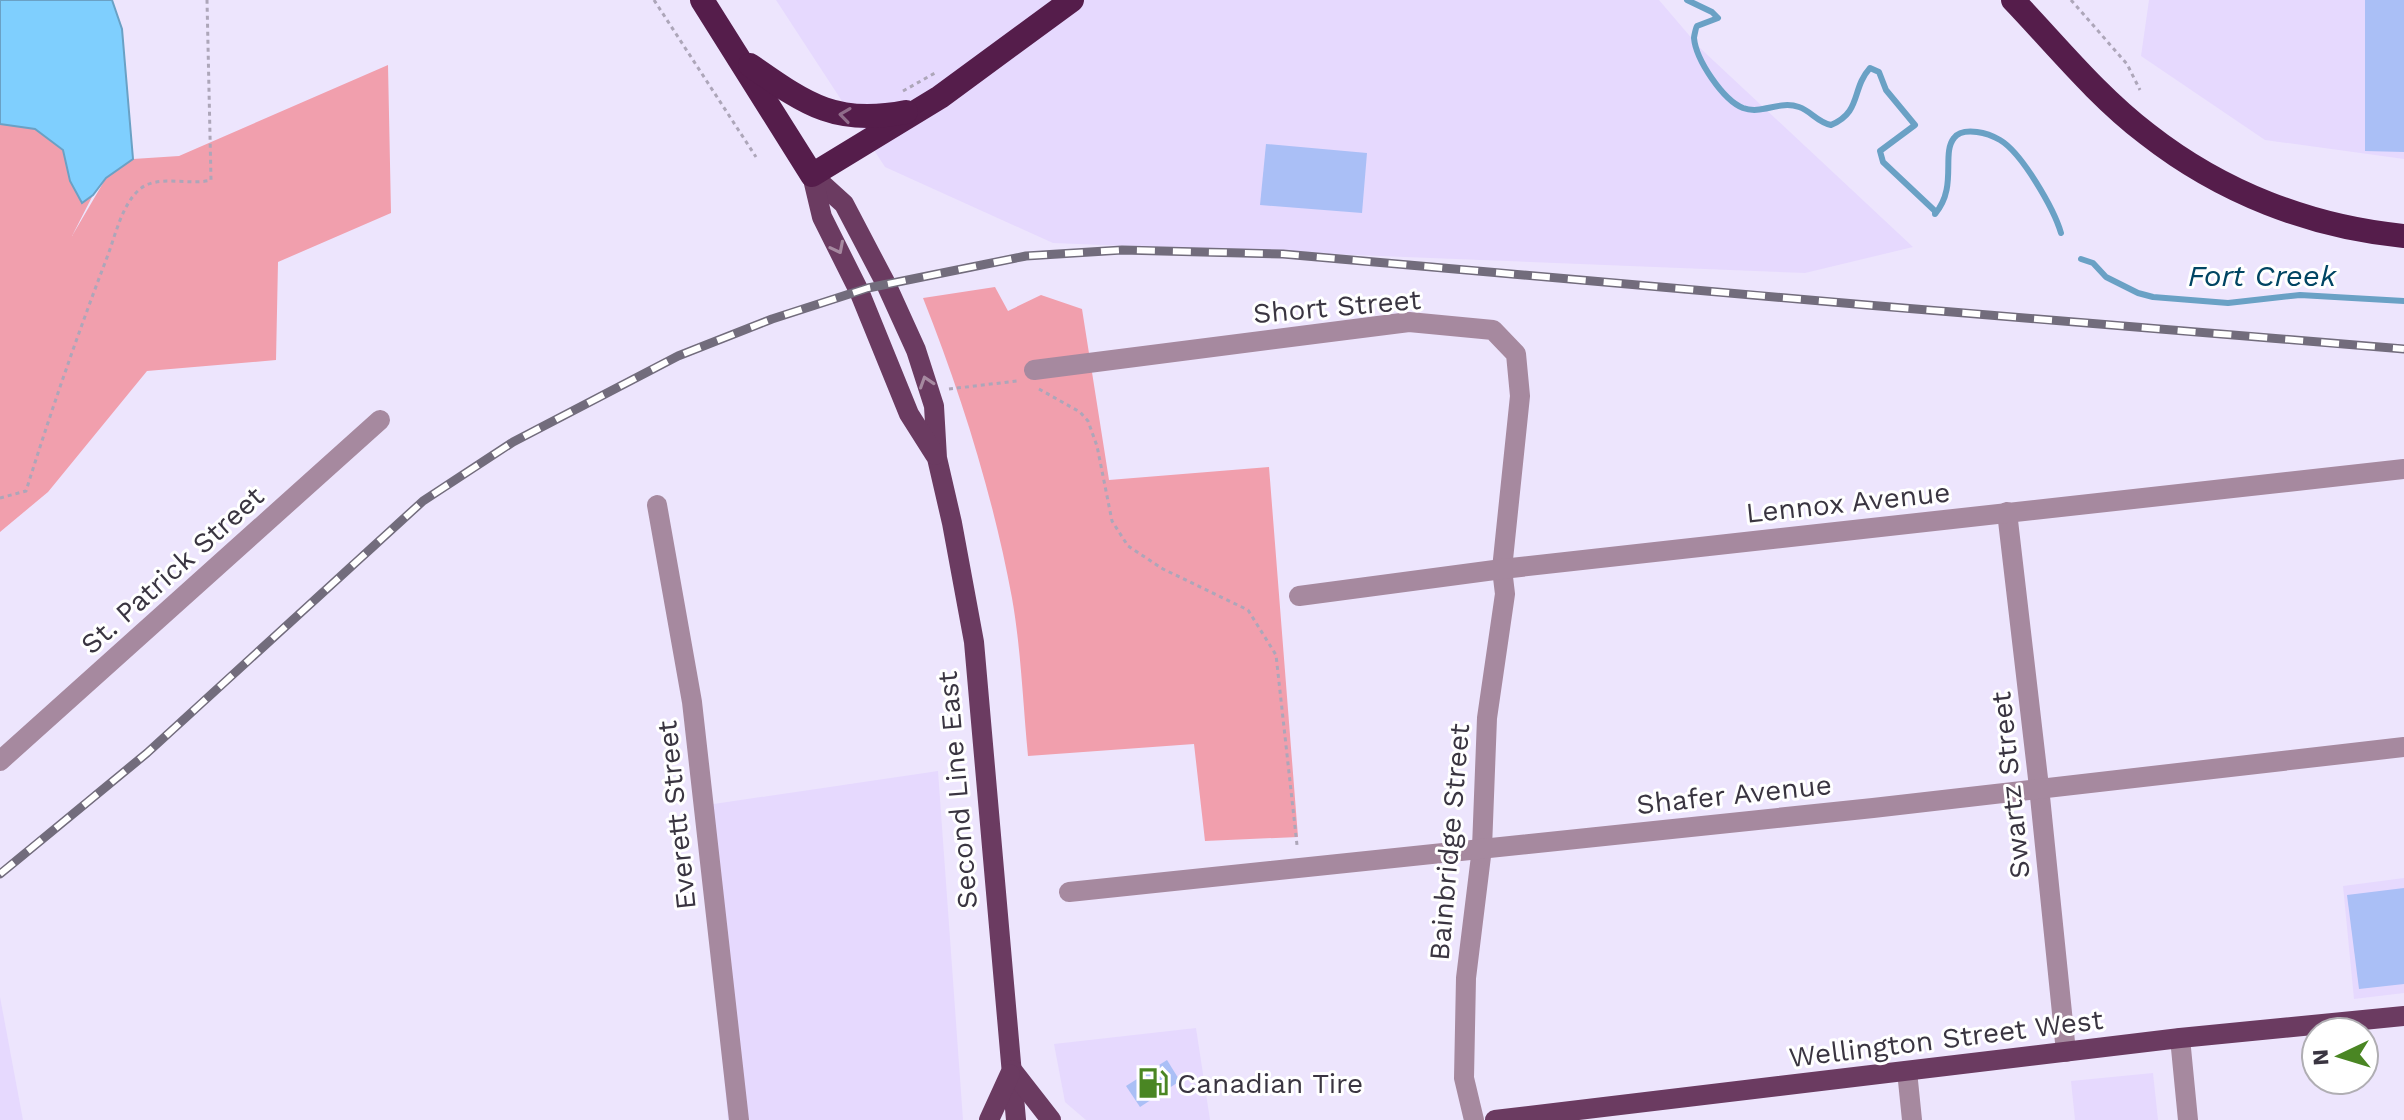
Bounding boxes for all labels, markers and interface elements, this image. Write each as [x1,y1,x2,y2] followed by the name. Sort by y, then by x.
[838,107,852,124] one-way arrow
[828,240,843,255] one-way arrow
[2188,258,2338,293] water label: Fort Creek
[1252,283,1423,330] street label: Short Street
[920,375,936,389] one-way arrow
[1744,475,1952,530] street label: Lennox Avenue
[74,480,271,661] street label: St. Patrick Street
[931,669,984,910] street label: Second Line East
[1984,689,2037,880] street label: Swartz Street
[650,719,703,911] street label: Everett Street
[1423,722,1476,962] street label: Bainbridge Street
[1635,768,1833,821] street label: Shafer Avenue
[1787,1003,2105,1074] street label: Wellington Street West
[2300,1016,2380,1096] north arrow
[2308,1048,2334,1066] text: N
[1136,1066,1170,1100] fuel station icon: Canadian Tire
[1177,1067,1363,1100] place label: Canadian Tire

